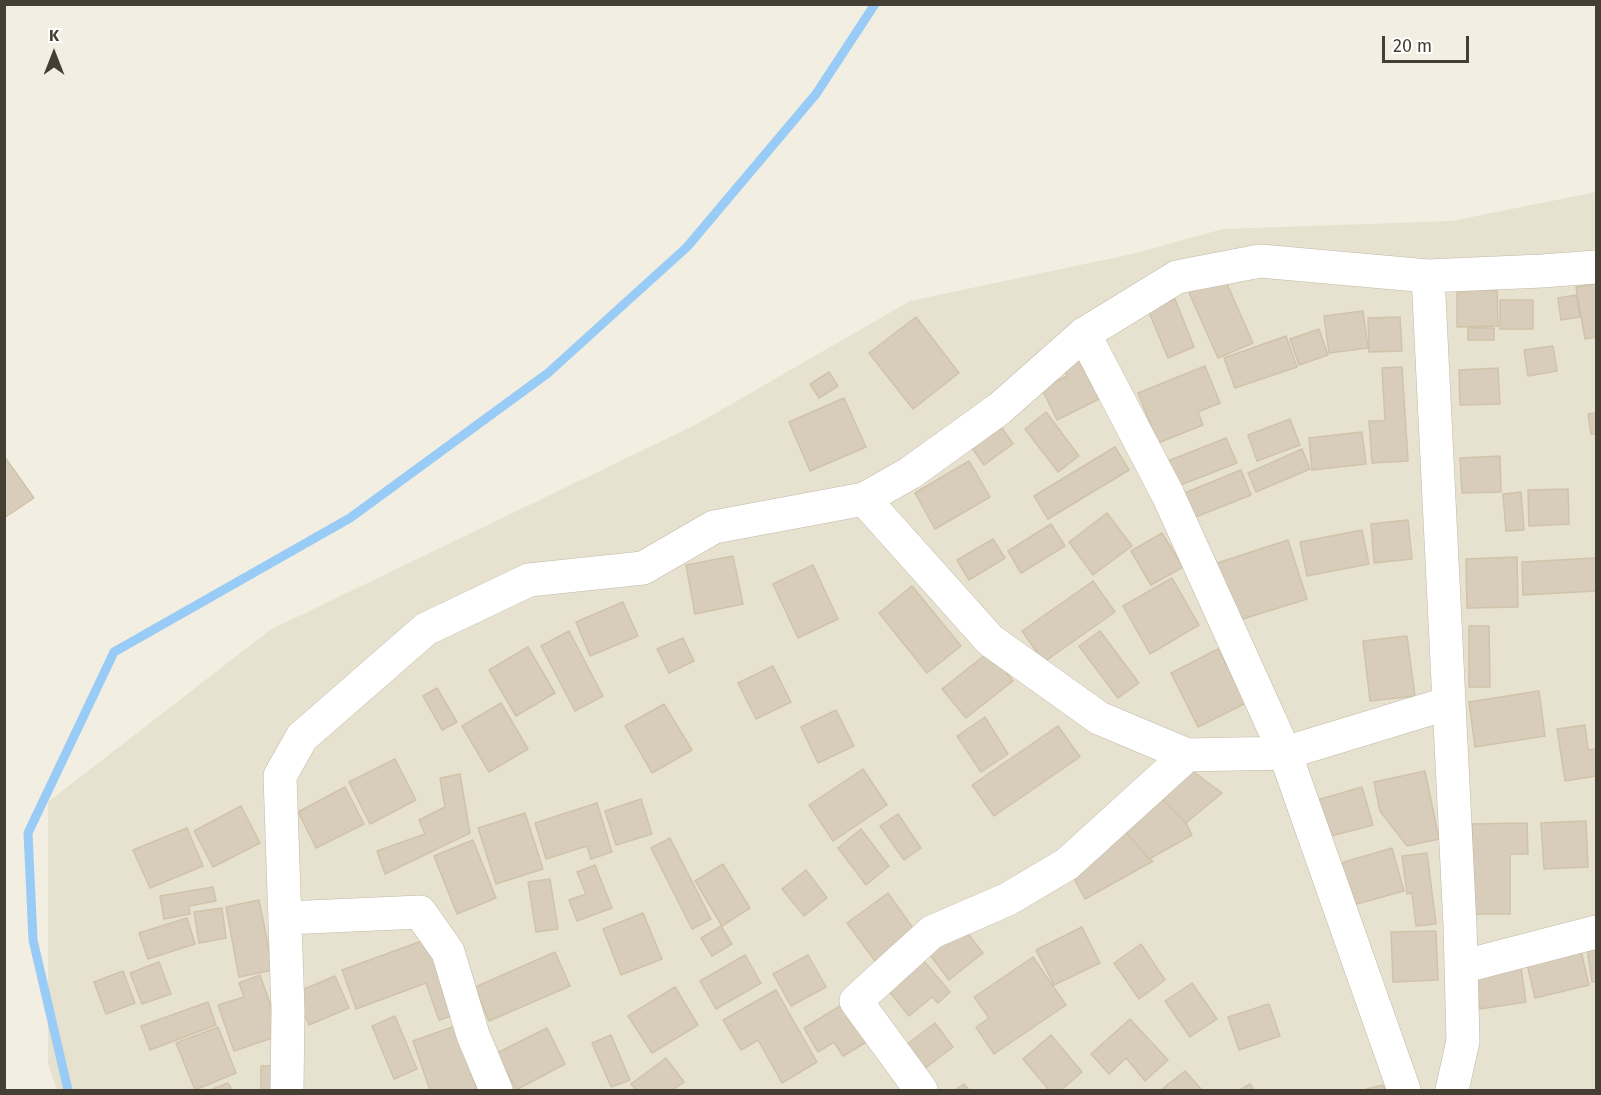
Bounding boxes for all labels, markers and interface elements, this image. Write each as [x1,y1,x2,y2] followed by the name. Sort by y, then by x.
[24,24,84,84] north arrow
[1385,24,1472,62] scale bar
[49,26,59,45] text: K
[1393,35,1432,57] text: 20 m

